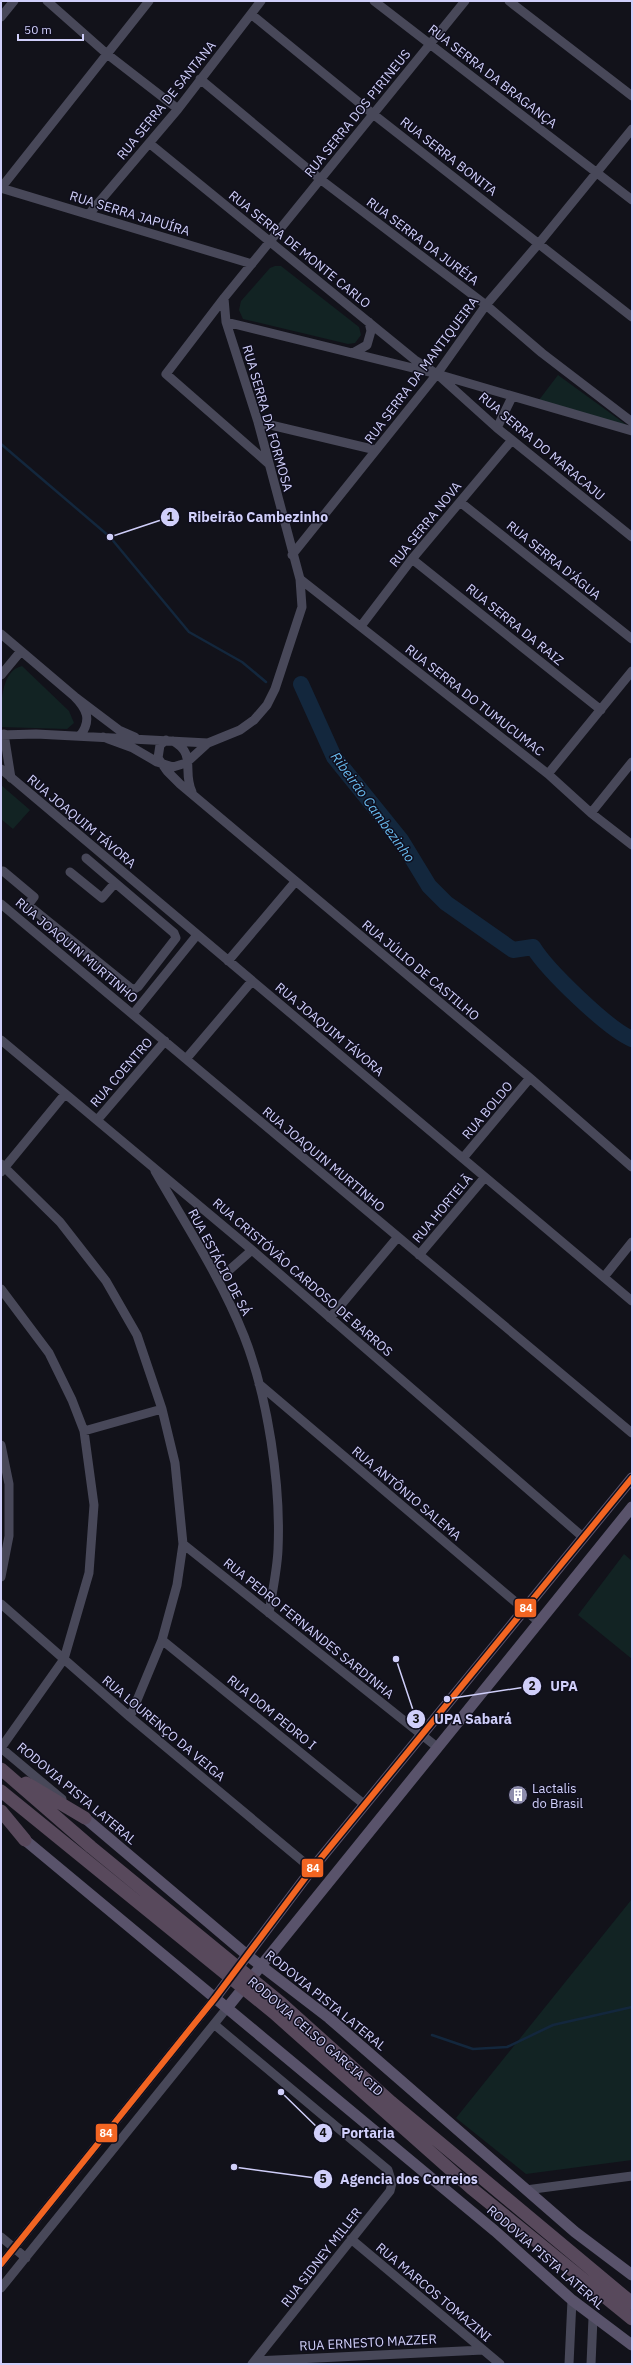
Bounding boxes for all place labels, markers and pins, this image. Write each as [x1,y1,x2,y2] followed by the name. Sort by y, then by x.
[160,504,336,530] callout: Ribeirão Cambezinho
[522,1673,585,1699] callout: UPA
[406,1706,519,1732] callout: UPA Sabará
[532,1780,584,1812] place label: Lactalis do Brasil
[507,1784,529,1806] building icon: Lactalis do Brasil
[313,2120,402,2146] callout: Portaria
[313,2166,486,2192] callout: Agencia dos Correios

